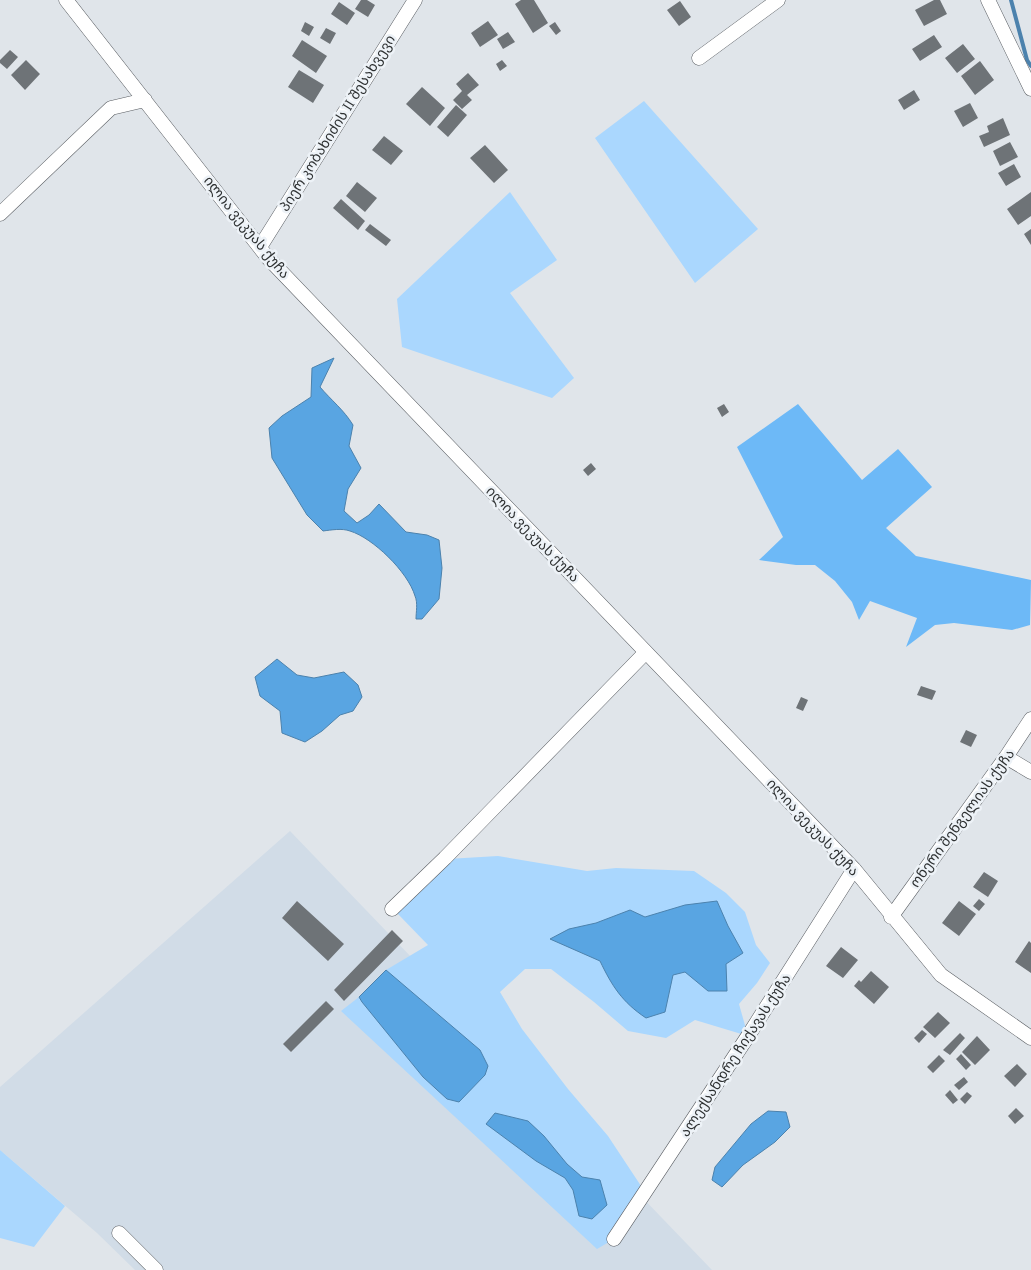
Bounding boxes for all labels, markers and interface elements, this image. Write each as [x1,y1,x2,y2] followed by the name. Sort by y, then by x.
[275,31,399,215] street label: პიერ კობახიძის II შესახვევი
[200,172,294,282] street label: ილია ვეკუას ქუჩა
[482,482,584,586] street label: ილია ვეკუას ქუჩა
[906,745,1018,891] street label: ონერი შენგელიას ქუჩა
[763,774,863,880] street label: ილია ვეკუას ქუჩა
[676,970,794,1140] street label: ალექსანდრე ჩიქავას ქუჩა

